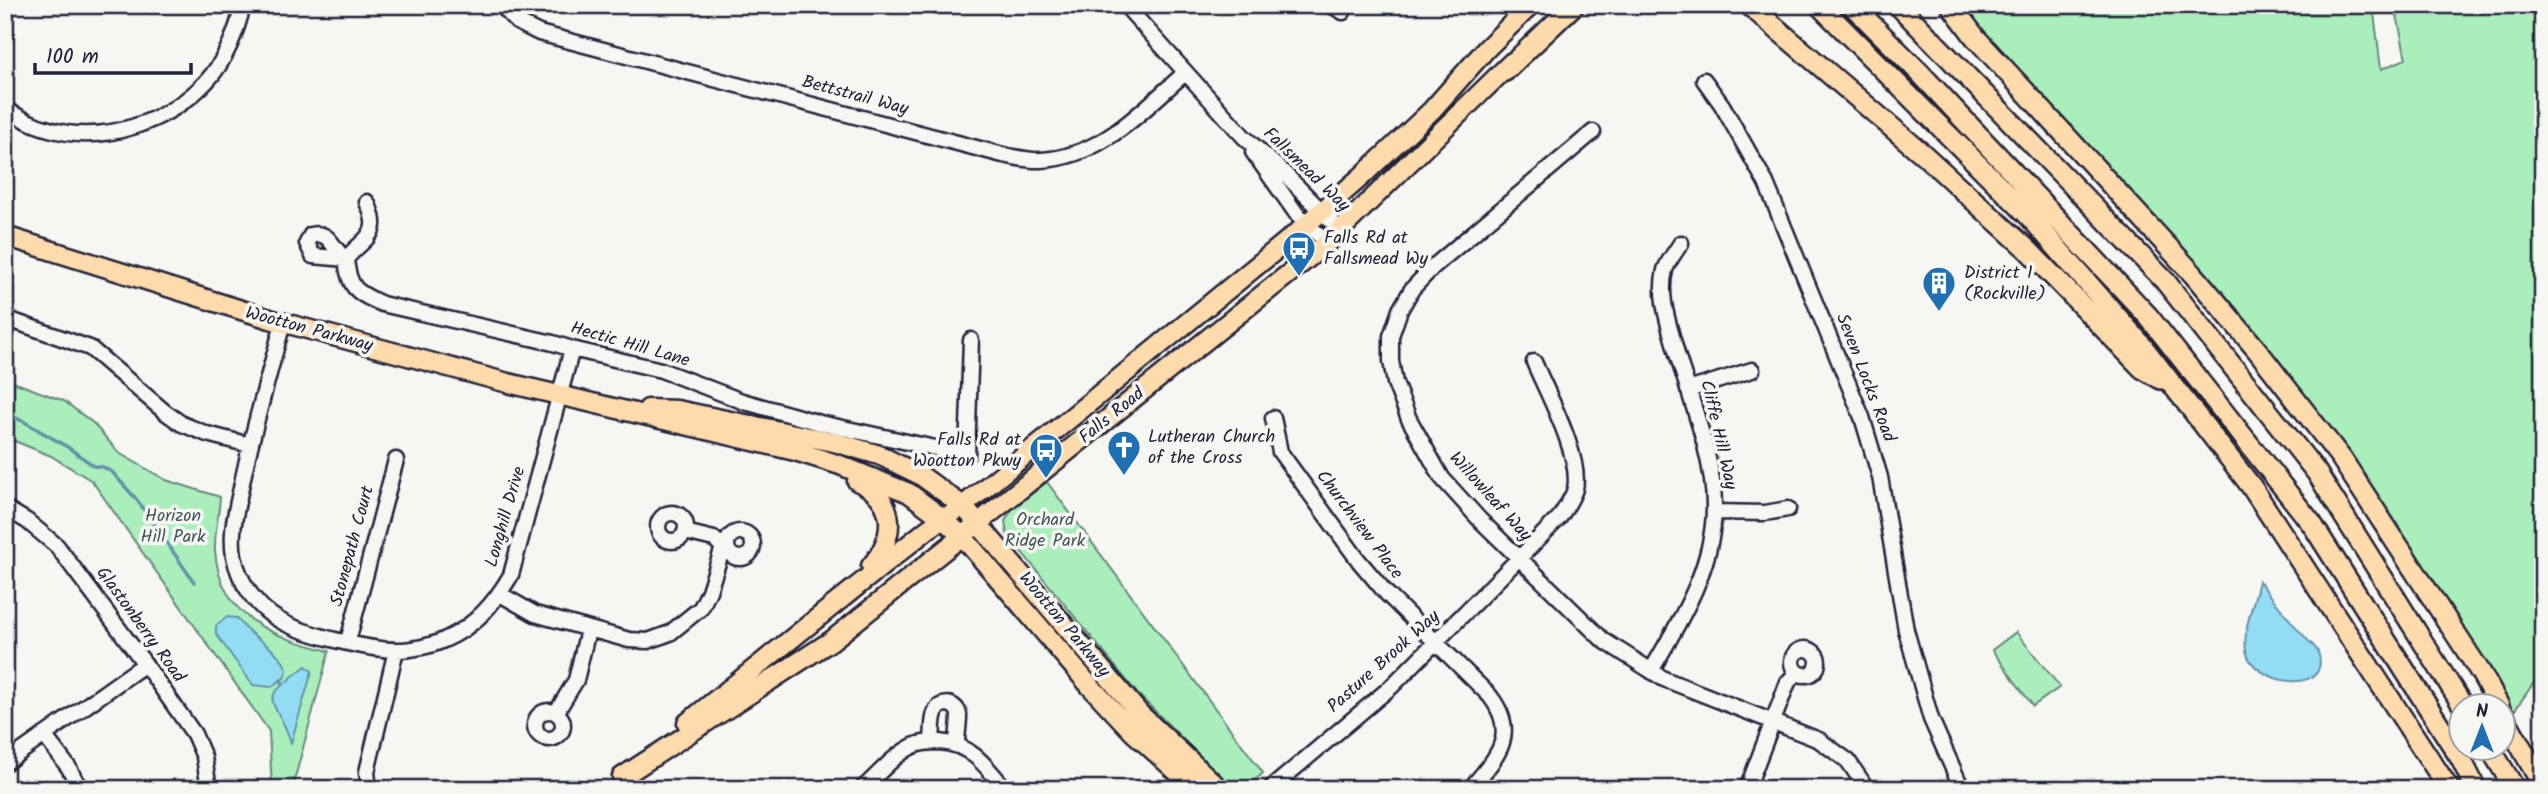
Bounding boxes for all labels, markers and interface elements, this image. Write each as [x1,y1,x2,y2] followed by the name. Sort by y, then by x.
[35,32,191,76] scale bar
[46,41,99,74] text: 100 m
[798,68,912,124] street label: Bettstrail Way
[1256,121,1357,220] street label: Fallsmead Way
[1324,224,1428,274] place label: Falls Rd at Fallsmead Wy
[1280,229,1318,278] bus stop icon: Falls Rd at Fallsmead Wy
[1964,259,2046,309] place label: District 1 (Rockville)
[1920,264,1958,313] building icon: District 1 (Rockville)
[242,299,377,361] street label: Wootton Parkway
[1827,310,1903,447] street label: Seven Locks Road
[567,314,693,376] street label: Hectic Hill Lane
[1691,377,1745,493] street label: Cliffe Hill Way
[1073,380,1152,452] street label: Falls Road
[1148,423,1275,473] place label: Lutheran Church of the Cross
[913,426,1022,476] place label: Falls Rd at Wootton Pkwy
[1105,428,1143,477] church icon: Lutheran Church of the Cross
[1027,431,1065,480] bus stop icon: Falls Rd at Wootton Pkwy
[1441,445,1539,549] street label: Willowleaf Way
[478,463,534,571] street label: Longhill Drive
[1308,464,1410,586] street label: Churchview Place
[323,481,383,610] street label: Stonepath Court
[141,502,206,552] park label: Horizon Hill Park
[1005,506,1086,556] park label: Orchard Ridge Park
[88,561,193,690] street label: Glastonberry Road
[1011,566,1118,685] street label: Wootton Parkway
[1321,603,1447,721] street label: Pasture Brook Way
[2446,692,2516,762] north arrow
[2476,697,2488,727] text: N

